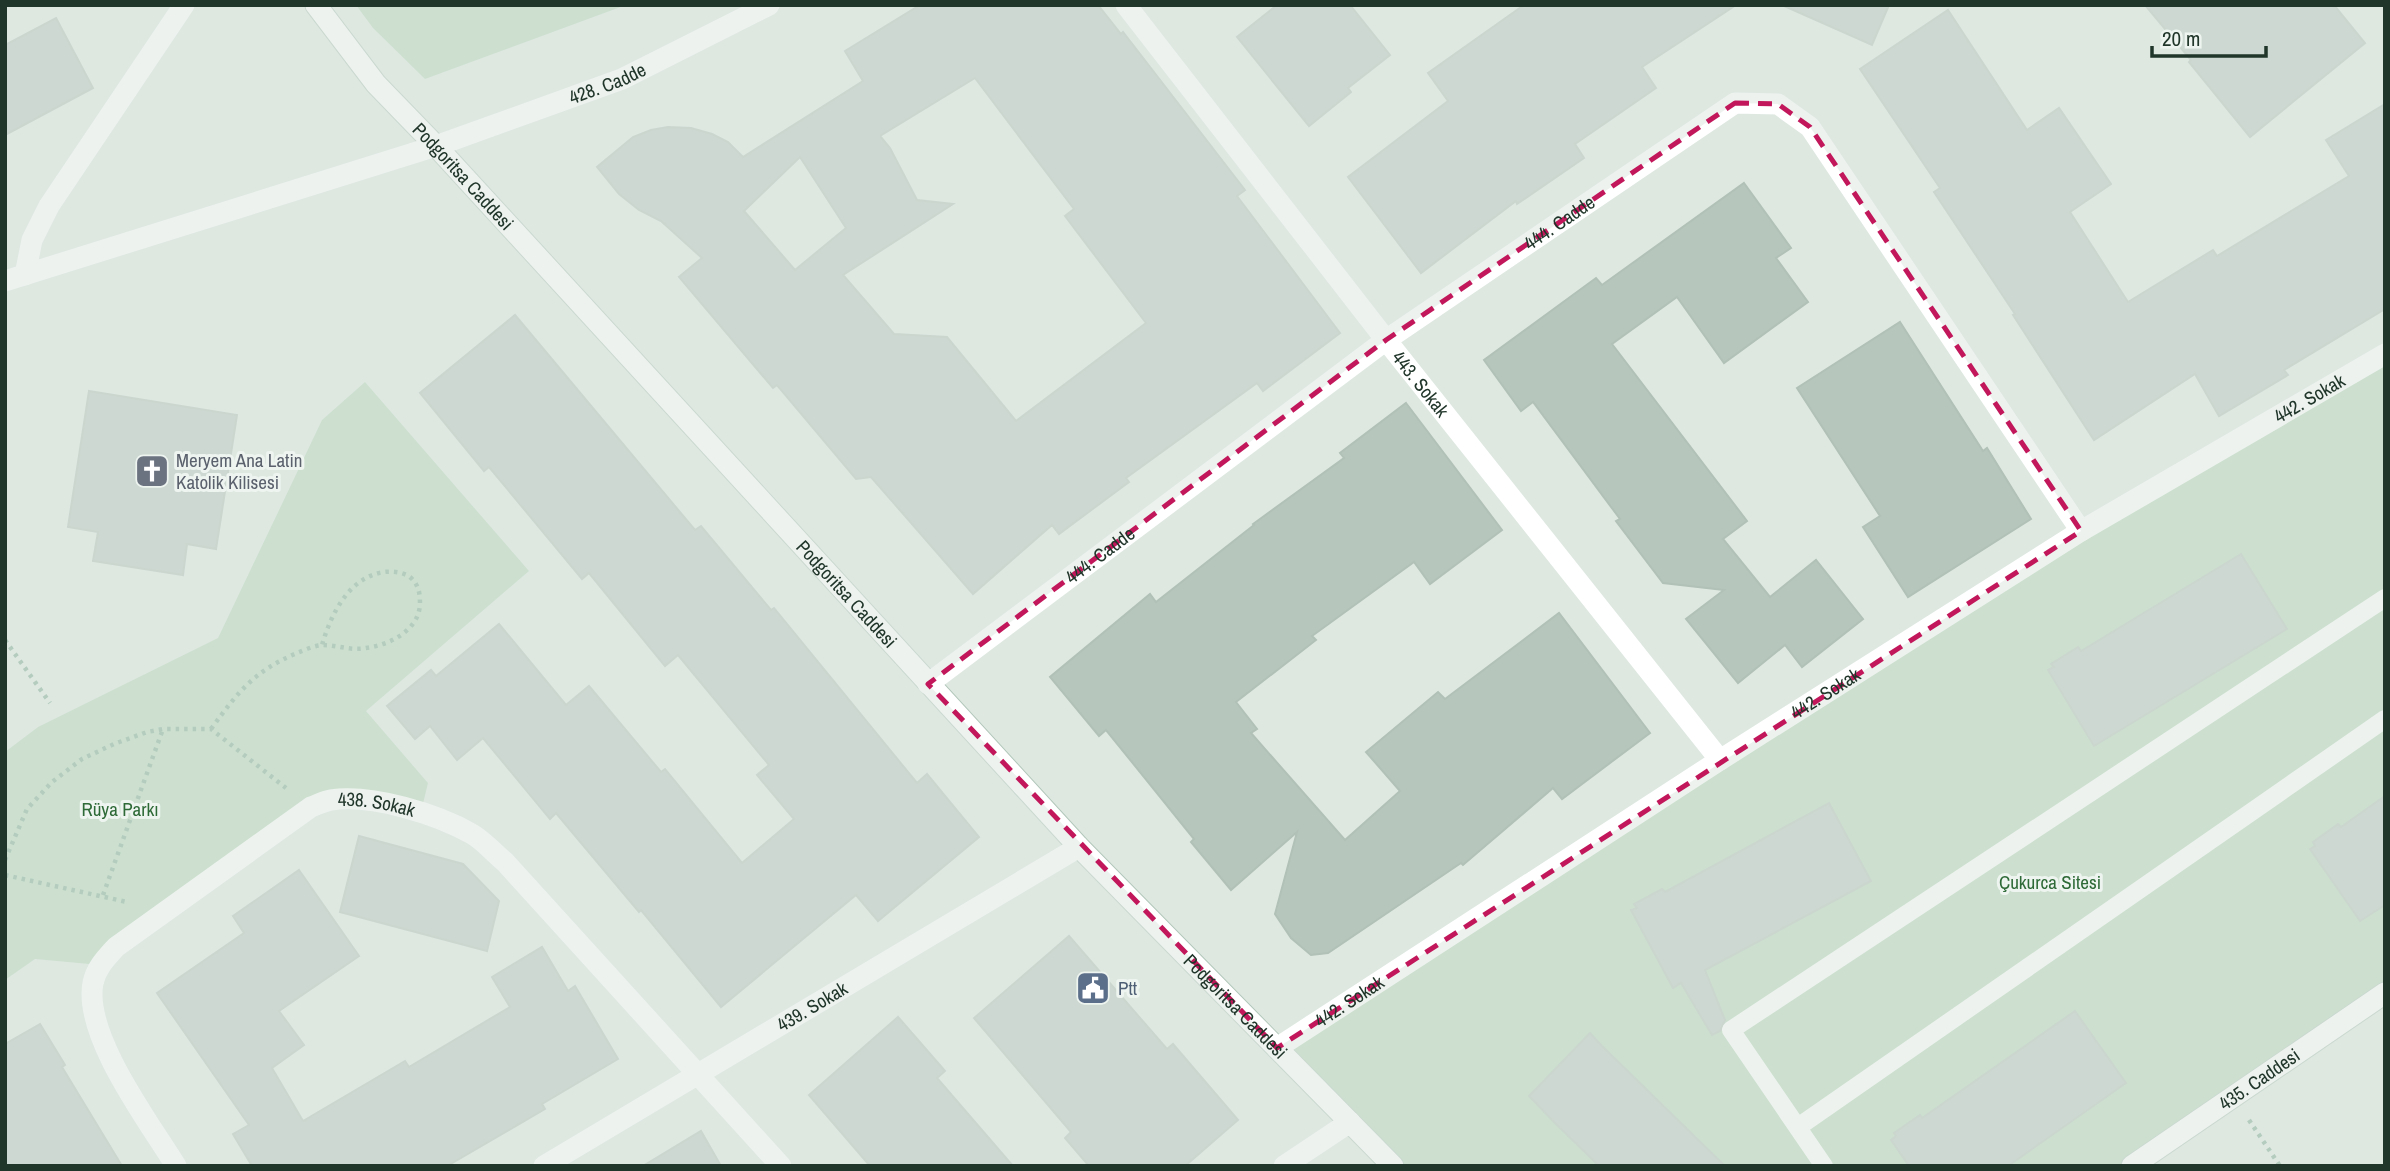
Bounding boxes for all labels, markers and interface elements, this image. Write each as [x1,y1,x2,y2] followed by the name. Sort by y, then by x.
[2152,14,2266,58] scale bar
[2162,24,2200,53] text: 20 m
[565,56,650,110] street label: 428. Cadde
[407,117,520,235] street label: Podgoritsa Caddesi
[1518,189,1600,256] street label: 444. Cadde
[1386,345,1455,423] street label: 443. Sokak
[2269,367,2350,429] street label: 442. Sokak
[176,447,302,495] place label: Meryem Ana Latin Katolik Kilisesi
[133,452,171,490] church icon: Meryem Ana Latin Katolik Kilisesi
[1060,520,1140,589] street label: 444. Cadde
[790,534,903,653] street label: Podgoritsa Caddesi
[1785,661,1865,725] street label: 442. Sokak
[337,786,418,823] street label: 438. Sokak
[81,796,159,822] park label: Rüya Parkı
[1999,869,2101,895] park label: Çukurca Sitesi
[1178,948,1293,1064] street label: Podgoritsa Caddesi
[1074,969,1112,1007] public building icon: Ptt
[1309,969,1389,1033] street label: 442. Sokak
[772,975,852,1037] street label: 439. Sokak
[1118,975,1138,1001] place label: Ptt
[2213,1042,2305,1116] street label: 435. Caddesi

